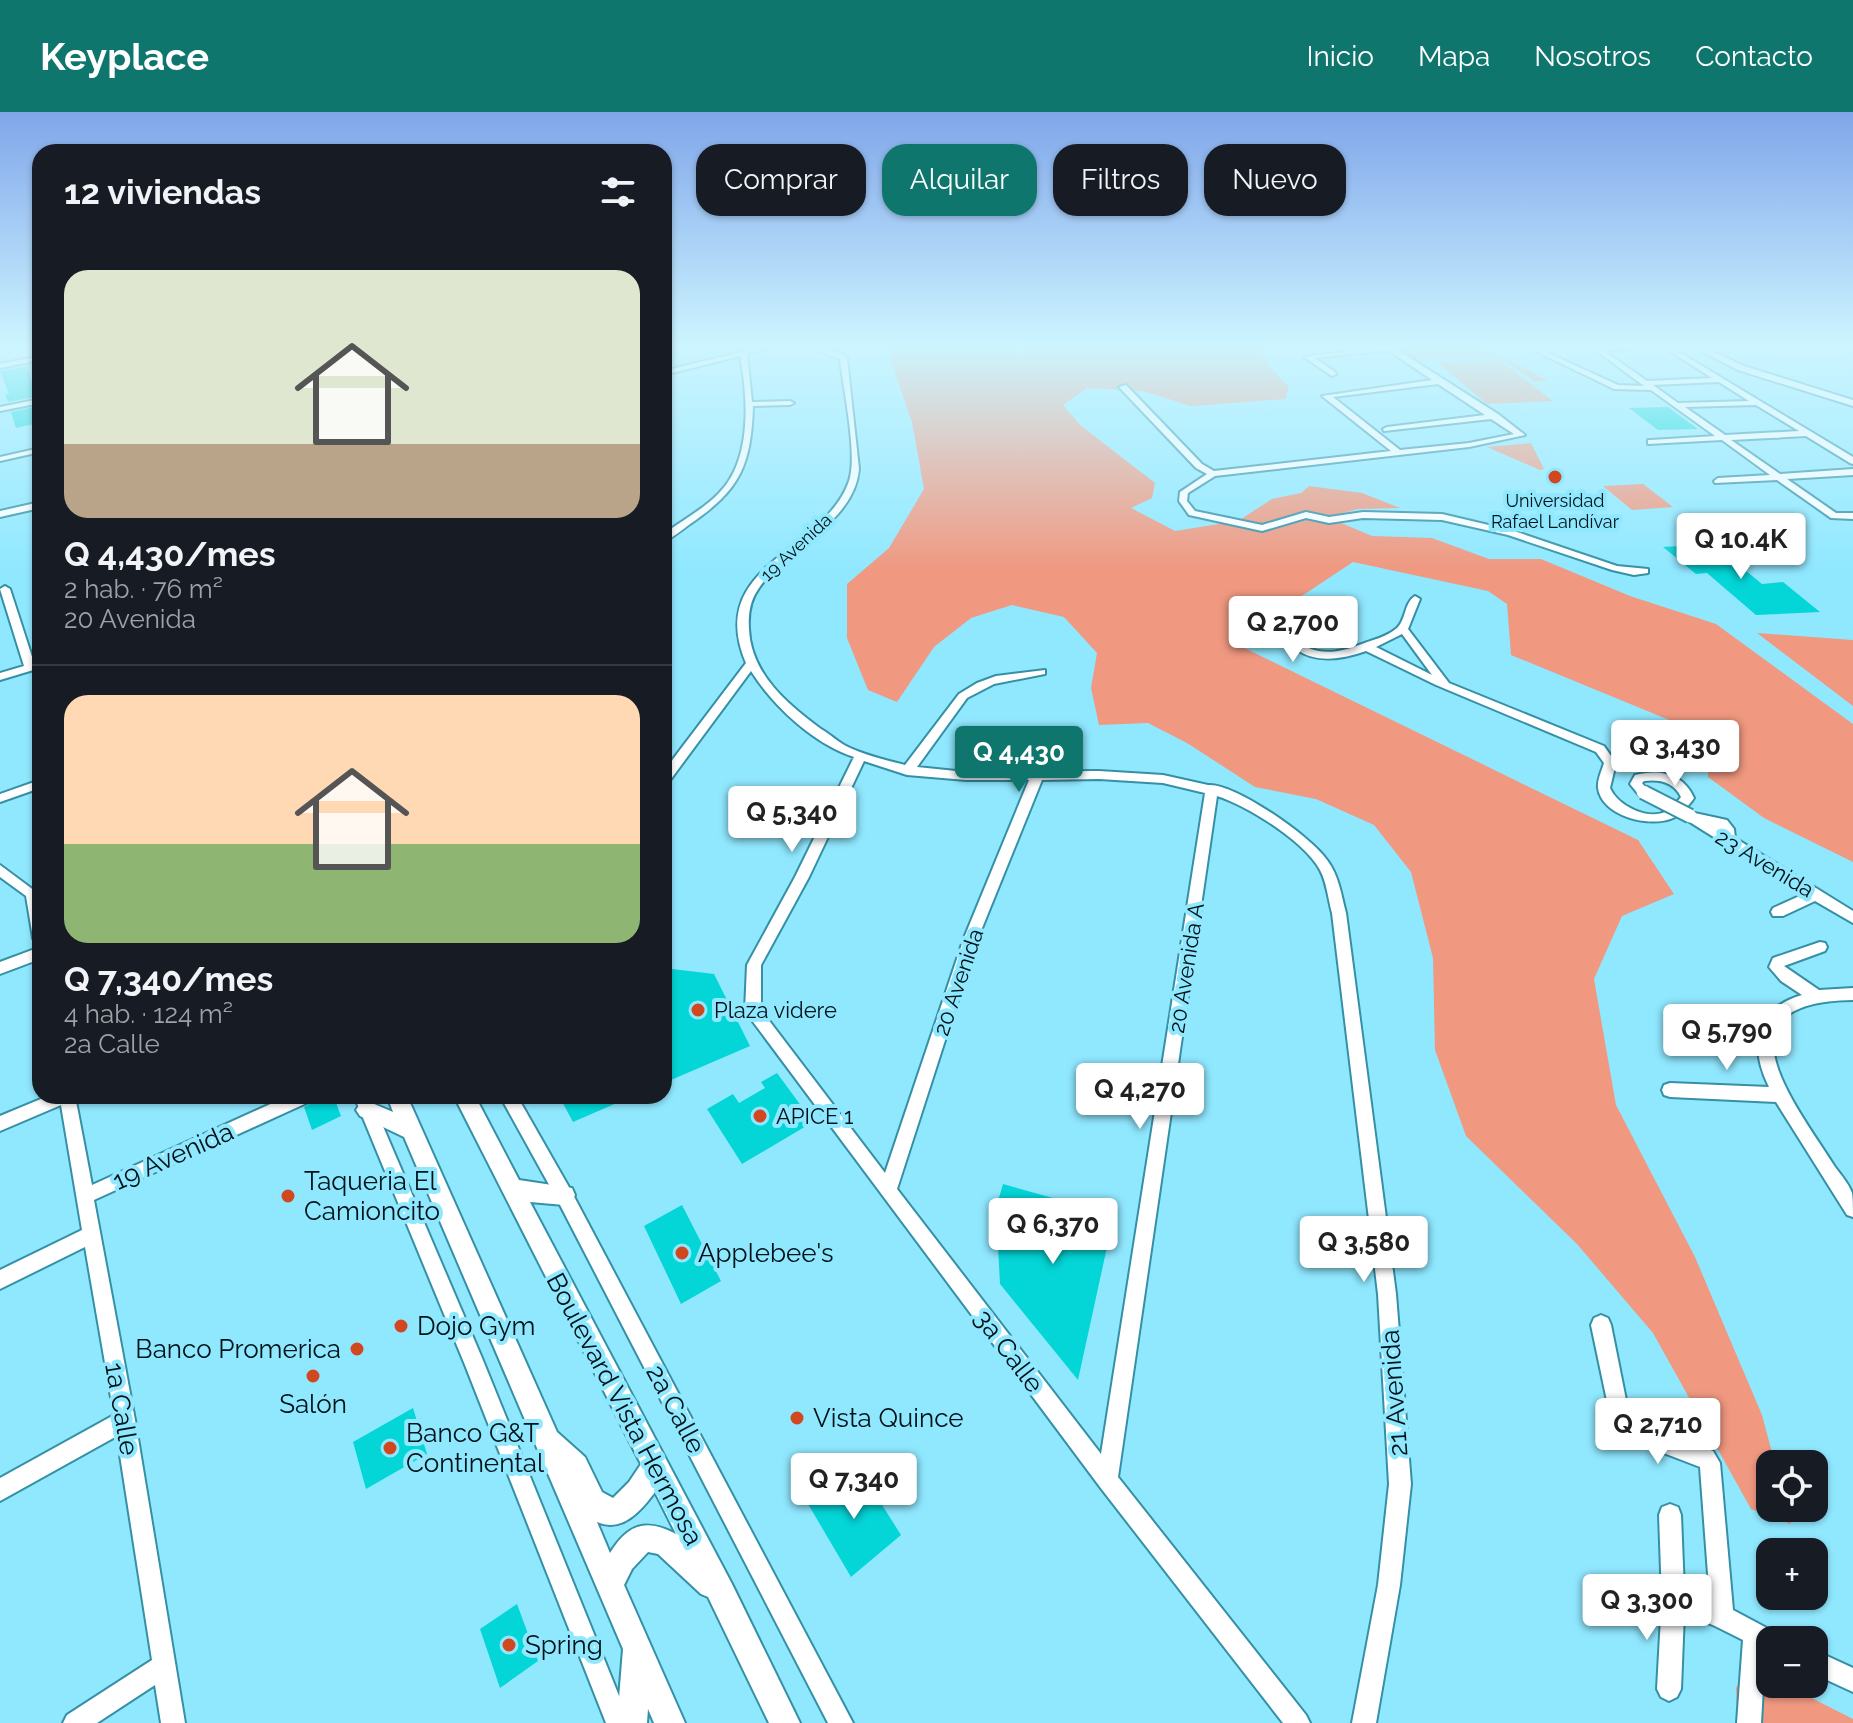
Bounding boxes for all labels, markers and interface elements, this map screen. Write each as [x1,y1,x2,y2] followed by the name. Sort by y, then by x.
[40,34,209,79] text: Keyplace
[1306,40,1374,73] text: Inicio
[1418,40,1490,73] text: Mapa
[1534,40,1651,73] text: Nosotros
[1695,40,1813,73] text: Contacto
[696,144,866,216] chip: Comprar
[882,144,1037,216] chip: Alquilar
[1053,144,1188,216] chip: Filtros
[1204,144,1346,216] chip: Nuevo
[596,170,640,214] icon: filters
[64,172,261,212] text: 12 viviendas
[280,322,424,466] icon: home
[1546,468,1564,486] marker: Universidad Rafael Landívar
[1491,490,1620,532] place label: Universidad Rafael Landívar
[756,509,836,585] street label: 19 Avenida
[1667,513,1815,581] pin: Q 10.4K
[1695,524,1787,554] text: Q 10.4K
[64,534,275,574] text: Q 4,430/mes
[64,574,223,604] text: 2 hab. · 76 m²
[1219,596,1367,664] pin: Q 2,700
[64,604,196,634] text: 20 Avenida
[1247,607,1339,637] text: Q 2,700
[1601,720,1749,788] pin: Q 3,430
[945,726,1093,794] pin: Q 4,430
[1629,731,1721,761] text: Q 3,430
[973,737,1065,767] text: Q 4,430
[280,747,424,891] icon: home
[718,786,866,854] pin: Q 5,340
[746,797,838,827] text: Q 5,340
[1711,824,1819,902] street label: 23 Avenida
[1163,901,1209,1035] street label: 20 Avenida A
[928,925,988,1039] street label: 20 Avenida
[64,959,273,999] text: Q 7,340/mes
[714,997,837,1023] place label: Plaza videre
[64,999,233,1029] text: 4 hab. · 124 m²
[689,1001,707,1019] marker: Plaza videre
[1653,1004,1801,1072] pin: Q 5,790
[1681,1015,1773,1045] text: Q 5,790
[64,1029,160,1059] text: 2a Calle
[1066,1063,1214,1131] pin: Q 4,270
[1094,1074,1186,1104] text: Q 4,270
[776,1103,854,1129] place label: APICE 1
[751,1107,769,1125] marker: APICE 1
[108,1116,238,1196] street label: 19 Avenida
[304,1166,440,1226] place label: Taqueria El Camioncito
[279,1187,297,1205] marker: Taqueria El Camioncito
[979,1198,1127,1266] pin: Q 6,370
[1007,1209,1099,1239] text: Q 6,370
[1290,1216,1438,1284] pin: Q 3,580
[1318,1227,1410,1257] text: Q 3,580
[698,1238,834,1268] place label: Applebee's
[673,1244,691,1262] marker: Applebee's
[541,1268,709,1550] street label: Boulevard Vista Hermosa
[968,1304,1050,1398] street label: 3a Calle
[417,1311,535,1341] place label: Dojo Gym
[392,1317,410,1335] marker: Dojo Gym
[1375,1329,1413,1457] street label: 21 Avenida
[135,1334,341,1364] place label: Banco Promerica
[348,1340,366,1358] marker: Banco Promerica
[99,1360,145,1458] street label: 1a Calle
[640,1360,712,1458] street label: 2a Calle
[304,1367,322,1385] marker: Salón
[279,1389,347,1419] place label: Salón
[1584,1398,1732,1466] pin: Q 2,710
[813,1403,964,1433] place label: Vista Quince
[788,1409,806,1427] marker: Vista Quince
[1613,1409,1703,1439] text: Q 2,710
[406,1418,545,1478] place label: Banco G&T Continental
[381,1439,399,1457] marker: Banco G&T Continental
[1756,1450,1828,1698] map controls
[1756,1450,1828,1522] button: locate
[780,1453,928,1521] pin: Q 7,340
[809,1464,899,1494] text: Q 7,340
[1756,1538,1828,1610] button: +
[1573,1574,1721,1642] pin: Q 3,300
[1601,1585,1693,1615] text: Q 3,300
[1756,1626,1828,1698] button: −
[525,1630,603,1660] place label: Spring
[500,1636,518,1654] marker: Spring

